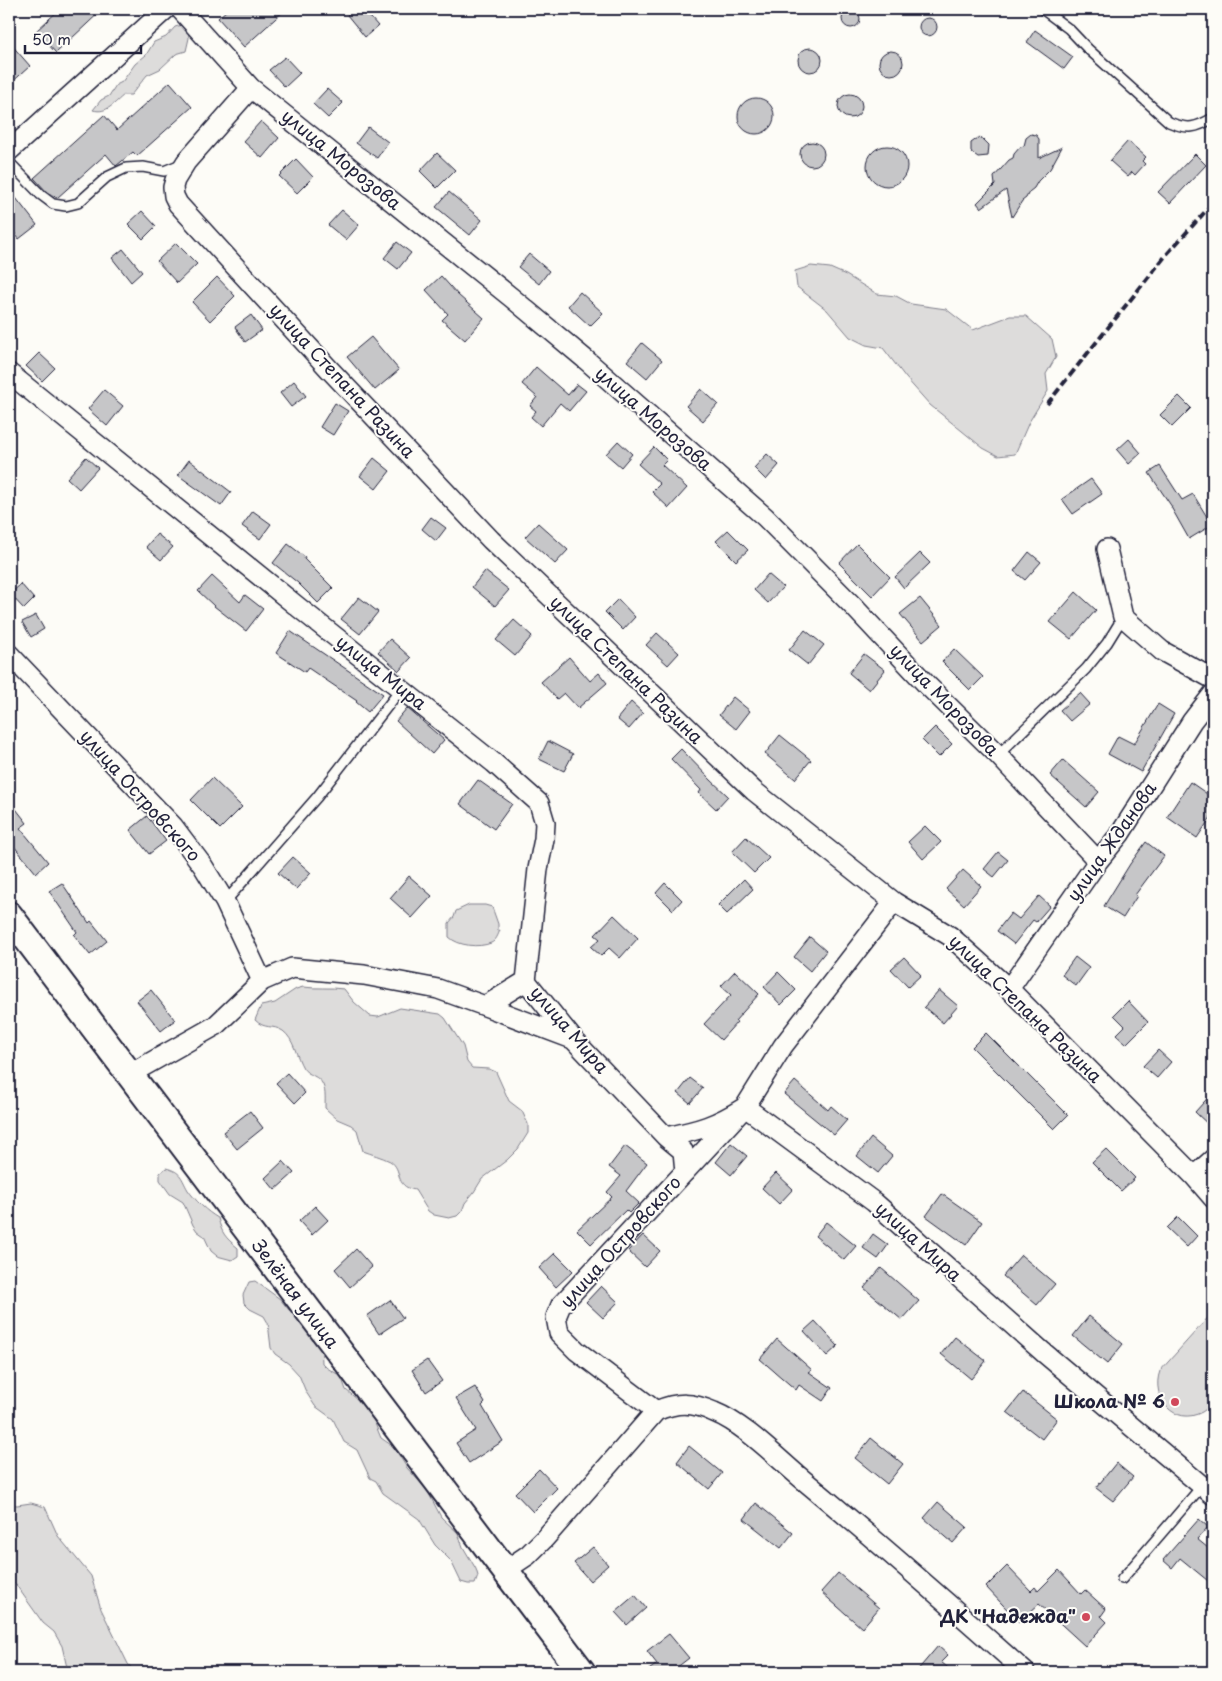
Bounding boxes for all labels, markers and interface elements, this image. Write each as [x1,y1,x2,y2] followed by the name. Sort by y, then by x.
[25,22,141,54] scale bar
[32,27,71,50] text: 50 m
[276,102,408,216] street label: улица Морозова
[264,296,423,464] street label: улица Степана Разина
[589,359,719,477] street label: улица Морозова
[544,588,710,750] street label: улица Степана Разина
[331,628,433,716] street label: улица Мира
[884,637,1007,762] street label: улица Морозова
[74,723,208,867] street label: улица Островского
[1059,775,1163,906] street label: улица Жданова
[943,927,1109,1089] street label: улица Степана Разина
[524,979,616,1079] street label: улица Мира
[553,1169,687,1313] street label: улица Островского
[870,1195,969,1288] street label: улица Мира
[246,1233,347,1354] street label: Зелёная улица
[1054,1387,1165,1414] place label: Школа № 6
[1169,1396,1181,1408] marker: Школа № 6
[939,1602,1076,1629] place label: ДК "Надежда"
[1080,1611,1092,1623] marker: ДК "Надежда"

